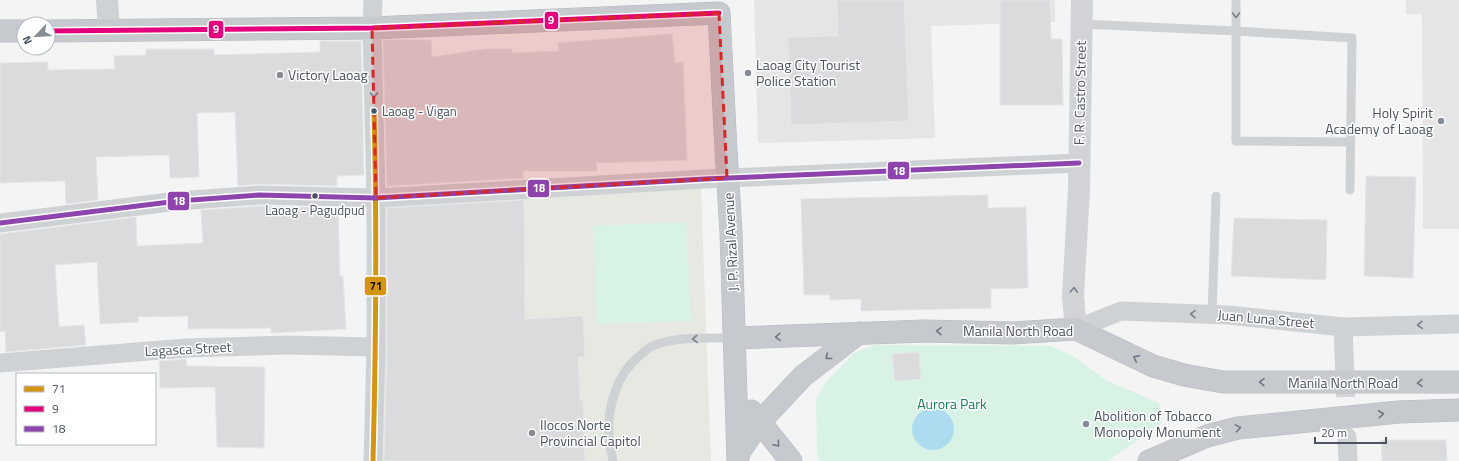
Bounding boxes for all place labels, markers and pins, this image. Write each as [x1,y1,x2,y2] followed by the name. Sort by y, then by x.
[756,54,860,91] place label: Laoag City Tourist Police Station
[288,64,368,85] place label: Victory Laoag
[743,68,753,78] marker: Laoag City Tourist Police Station
[275,70,285,80] marker: Victory Laoag
[382,101,457,121] place label: Laoag - Vigan
[1325,102,1433,139] place label: Holy Spirit Academy of Laoag
[369,106,379,116] marker: Laoag - Vigan
[1436,116,1446,126] marker: Holy Spirit Academy of Laoag
[310,191,320,201] marker: Laoag - Pagudpud
[265,200,365,220] place label: Laoag - Pagudpud
[1094,405,1221,442] place label: Abolition of Tobacco Monopoly Monument
[540,414,641,451] place label: Ilocos Norte Provincial Capitol
[1081,419,1091,429] marker: Abolition of Tobacco Monopoly Monument
[527,428,537,438] marker: Ilocos Norte Provincial Capitol

